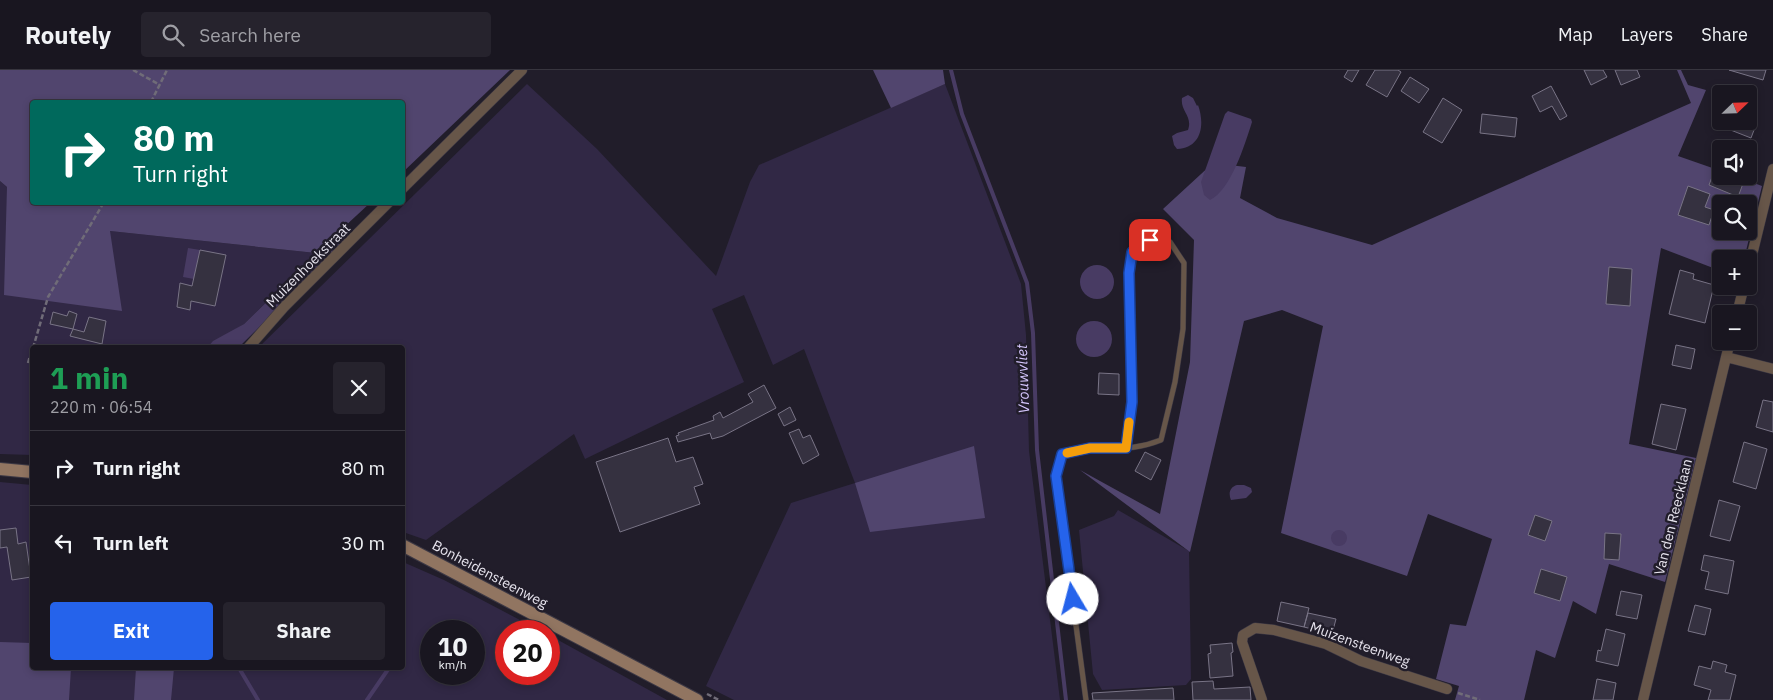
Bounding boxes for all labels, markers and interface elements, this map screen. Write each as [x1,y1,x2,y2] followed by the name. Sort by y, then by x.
[141,12,491,57] search box
[25,19,111,51] text: Routely
[159,21,187,49] icon: search
[199,23,301,47] text: Search here
[1558,23,1593,46] text: Map
[1621,23,1673,46] text: Layers
[1701,23,1748,46] text: Share
[1712,85,1758,130] north arrow
[1712,85,1757,350] map controls
[133,115,215,161] text: 80 m
[50,120,115,185] icon: right
[1712,140,1757,185] button: sound
[133,159,228,188] text: Turn right
[1712,195,1757,240] button: search
[262,219,354,311] street label: Muizenhoekstraat
[1129,219,1171,261] pin
[1136,226,1164,254] icon: arrive
[1712,250,1757,295] button: +
[1712,305,1757,350] button: −
[1012,343,1033,414] water label: Vrouwvliet
[50,358,128,397] text: 1 min
[333,362,385,414] button: close
[50,397,152,417] text: 220 m · 06:54
[50,454,78,482] icon: right
[93,456,180,480] text: Turn right
[341,456,385,480] text: 80 m
[1650,457,1696,577] street label: Van den Reecklaan
[50,529,78,557] icon: left
[93,531,169,555] text: Turn left
[341,531,385,555] text: 30 m
[429,536,551,612] street label: Bonheidensteenweg
[1046,572,1098,624] position arrow
[50,602,213,660] button: Exit
[223,602,385,660] button: Share
[1307,618,1413,671] street label: Muizensteenweg
[495,620,560,685] speed limit sign: 20
[437,630,468,663] text: 10
[438,657,467,672] text: km/h

